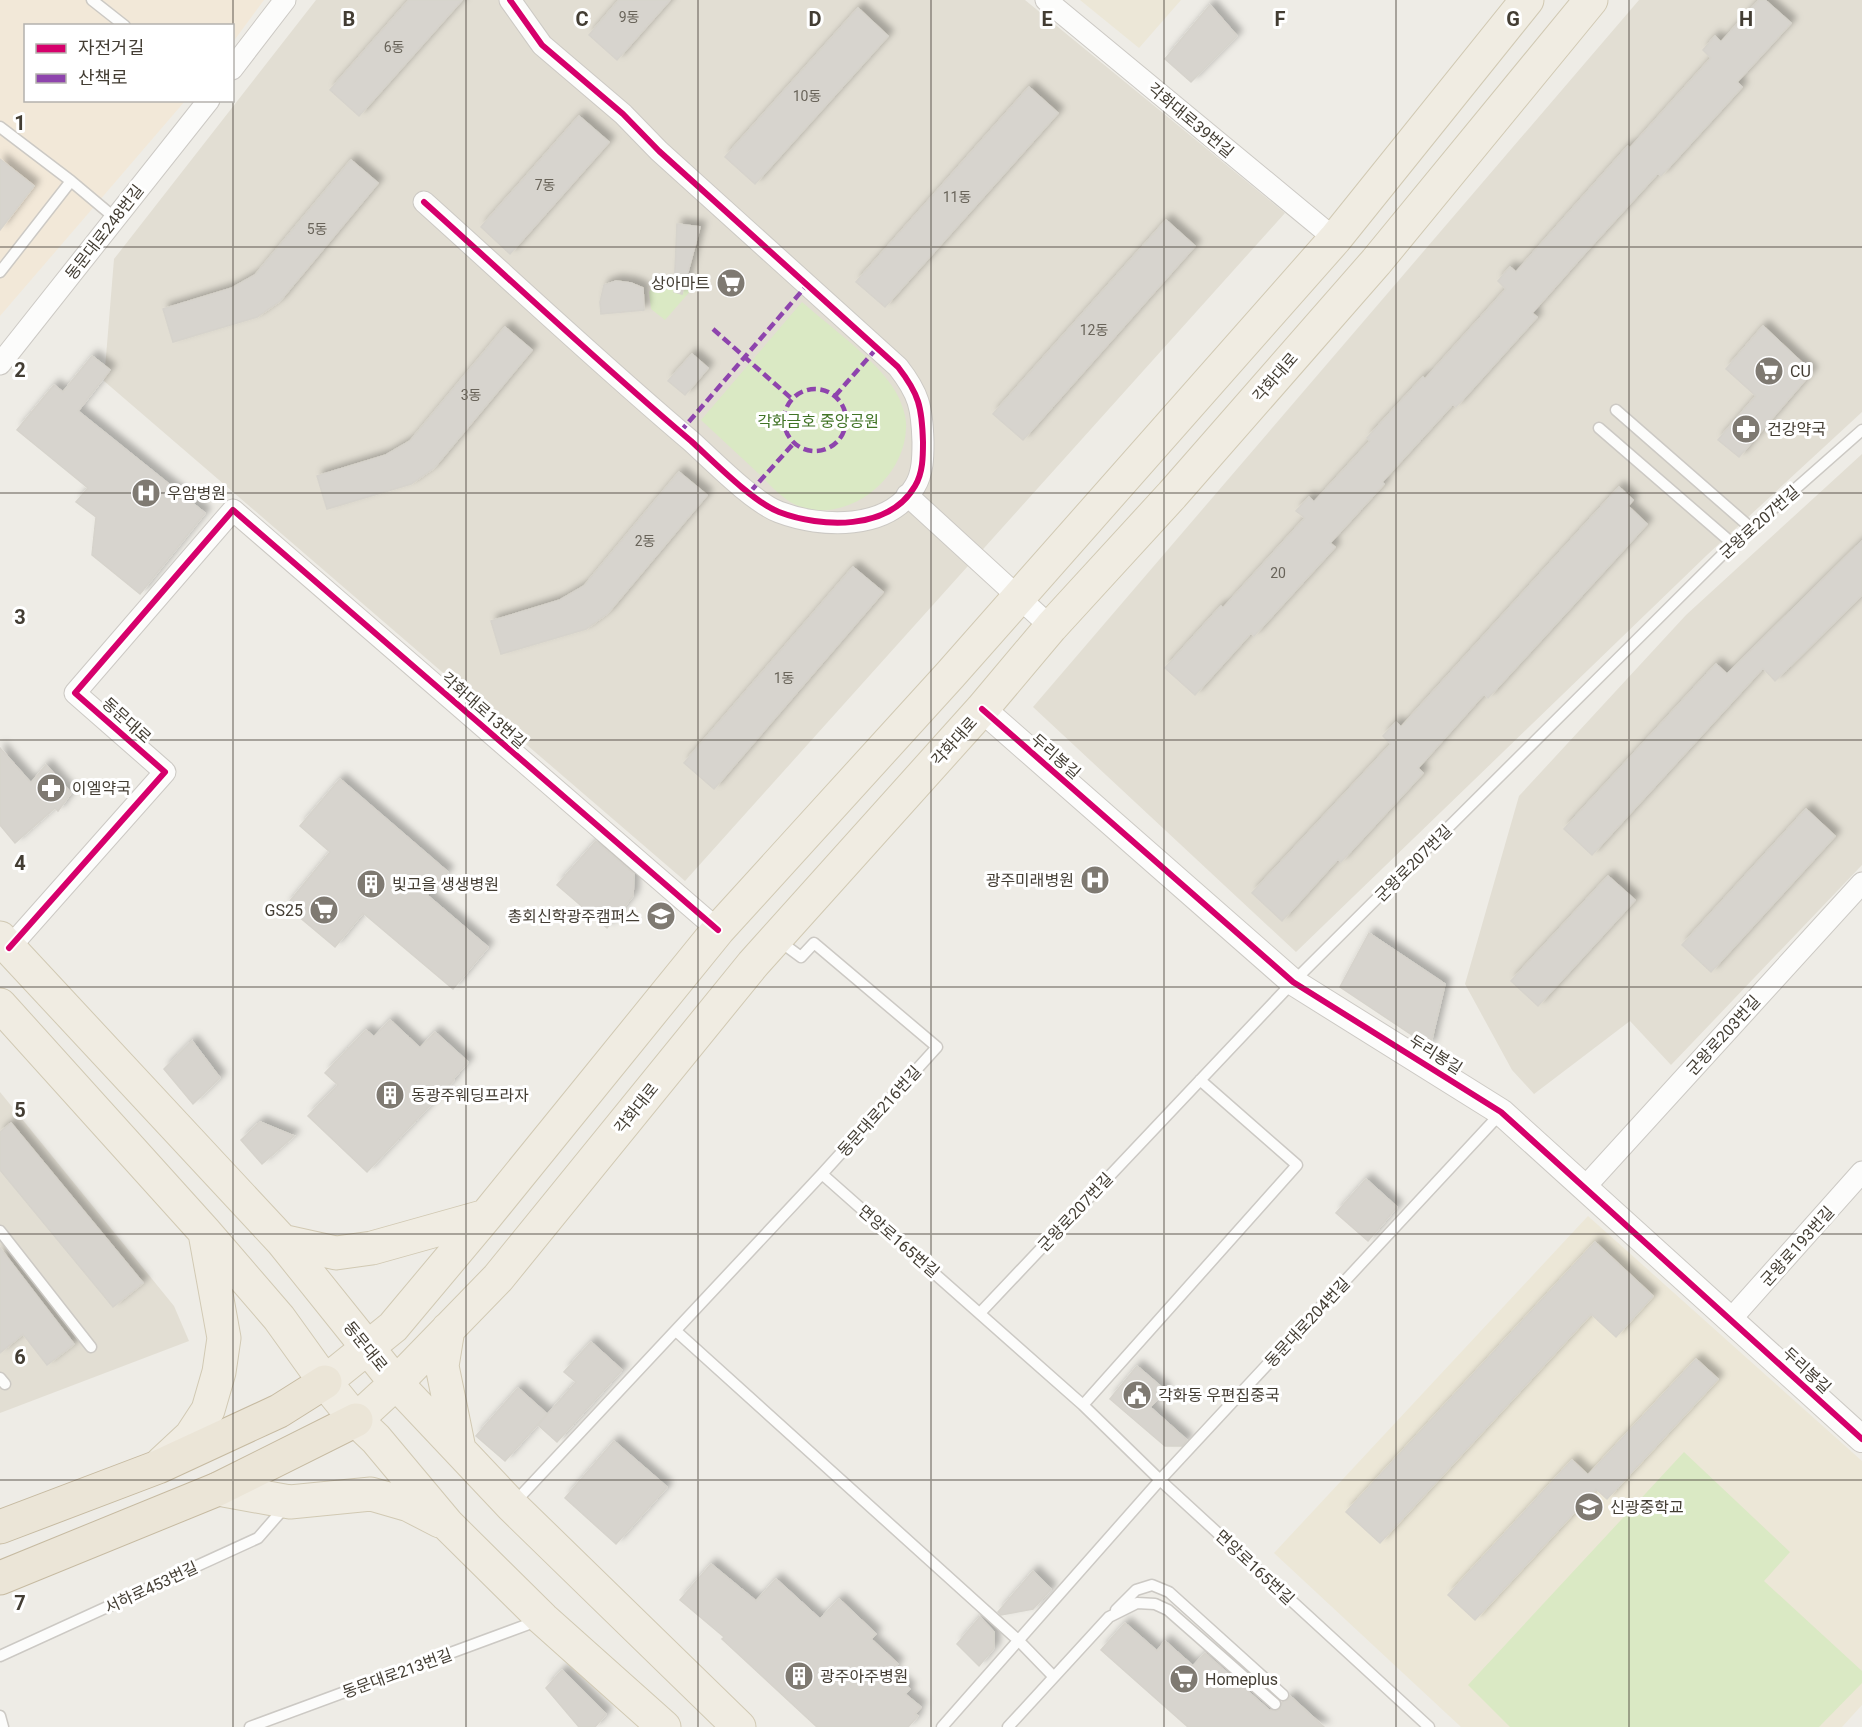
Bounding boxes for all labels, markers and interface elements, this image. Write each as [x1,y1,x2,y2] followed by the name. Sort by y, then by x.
[343,7,355,31] text: B
[575,7,589,31] text: C
[809,7,822,31] text: D
[1041,7,1053,31] text: E
[1275,7,1286,31] text: F
[1506,7,1520,31] text: G
[1739,7,1753,31] text: H
[619,9,639,25] house number: 9동
[24,24,234,102] legend
[78,37,144,58] text: 자전거길
[384,39,404,55] house number: 6동
[78,67,128,88] text: 산책로
[1144,79,1238,162] street label: 각화대로39번길
[793,88,821,104] house number: 10동
[14,111,26,135] text: 1
[535,177,555,193] house number: 7동
[61,181,147,284] street label: 동문대로248번길
[943,189,971,205] house number: 11동
[307,221,327,237] house number: 5동
[715,267,747,299] supermarket icon: 상아마트
[651,274,710,293] place label: 상아마트
[1080,322,1108,338] house number: 12동
[1249,349,1302,406] street label: 각화대로
[1753,355,1785,387] supermarket icon: CU
[14,358,26,382] text: 2
[1790,362,1811,381] place label: CU
[461,387,481,403] house number: 3동
[757,412,879,431] park label: 각화금호 중앙공원
[1730,413,1762,445] pharmacy icon: 건강약국
[1767,420,1826,439] place label: 건강약국
[130,477,162,509] hospital icon: 우암병원
[1716,482,1803,563] street label: 군왕로207번길
[167,484,226,503] place label: 우암병원
[635,533,655,549] house number: 2동
[1270,565,1286,581] house number: 20
[14,605,26,629] text: 3
[437,668,530,752] street label: 각화대로13번길
[774,670,794,686] house number: 1동
[98,694,155,747] street label: 동문대로
[928,713,981,770] street label: 각화대로
[1027,730,1084,783] street label: 두리봉길
[35,772,67,804] pharmacy icon: 이엘약국
[72,779,131,798] place label: 이엘약국
[1371,821,1456,906] street label: 군왕로207번길
[14,851,26,875] text: 4
[1079,864,1111,896] hospital icon: 광주미래병원
[355,868,387,900] building icon: 빛고을 생생병원
[986,871,1074,890] place label: 광주미래병원
[392,875,499,894] place label: 빛고을 생생병원
[308,894,340,926] supermarket icon: GS25
[645,900,677,932] school or university icon: 총회신학광주캠퍼스
[265,901,303,920] place label: GS25
[508,907,640,926] place label: 총회신학광주캠퍼스
[1683,992,1764,1079] street label: 군왕로203번길
[1406,1031,1466,1078] street label: 두리봉길
[834,1062,925,1161] street label: 동문대로216번길
[374,1079,406,1111] building icon: 동광주웨딩프라자
[610,1079,662,1137] street label: 각화대로
[411,1086,529,1105] place label: 동광주웨딩프라자
[14,1098,26,1122] text: 5
[1034,1169,1117,1256] street label: 군왕로207번길
[854,1201,943,1282] street label: 면앙로165번길
[1757,1203,1838,1290] street label: 군왕로193번길
[1261,1274,1354,1371] street label: 동문대로204번길
[340,1317,392,1375] street label: 동문대로
[1779,1343,1835,1397] street label: 두리봉길
[14,1345,26,1369] text: 6
[1121,1379,1153,1411] public building icon: 각화동 우편집중국
[1158,1386,1280,1405] place label: 각화동 우편집중국
[1573,1491,1605,1523] school or university icon: 신광중학교
[1610,1498,1684,1517] place label: 신광중학교
[1211,1526,1298,1609] street label: 면앙로165번길
[102,1558,201,1617] street label: 서하로453번길
[14,1591,26,1615] text: 7
[340,1645,455,1702] street label: 동문대로213번길
[783,1660,815,1692] building icon: 광주아주병원
[1168,1663,1200,1695] supermarket icon: Homeplus
[820,1667,908,1686] place label: 광주아주병원
[1205,1670,1278,1689] place label: Homeplus

